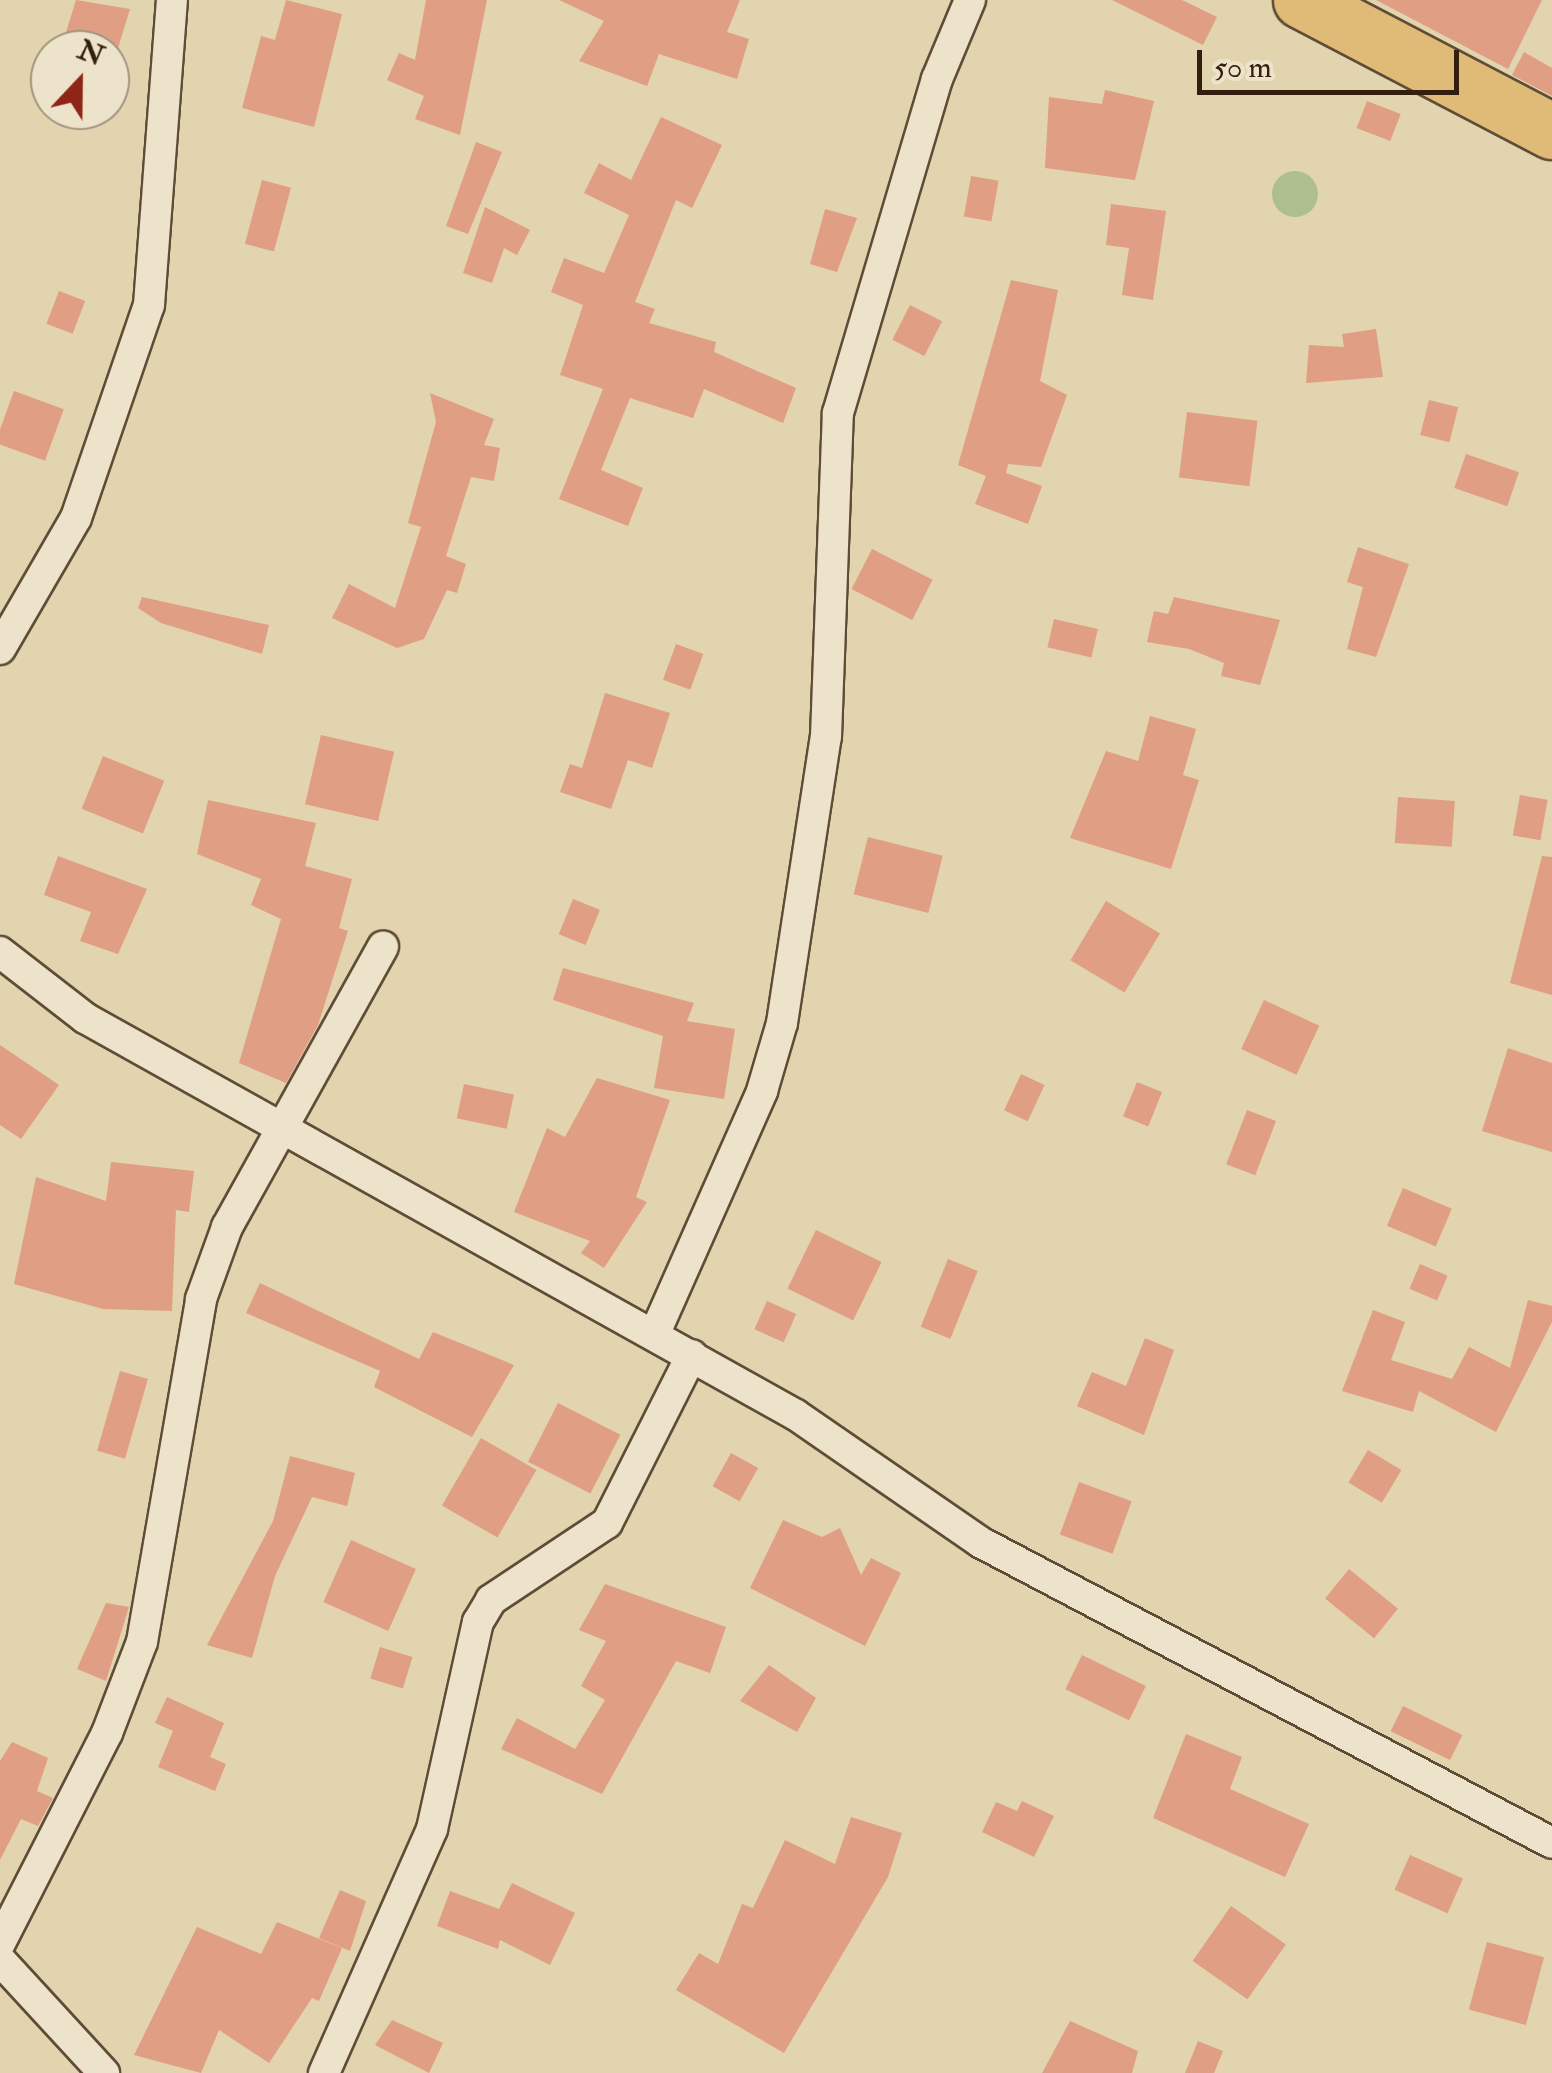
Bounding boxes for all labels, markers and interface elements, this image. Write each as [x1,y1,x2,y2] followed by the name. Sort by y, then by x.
[30,30,130,130] north arrow
[1202,30,1464,92] scale bar
[72,33,109,74] text: N
[1214,49,1272,86] text: 50 m

